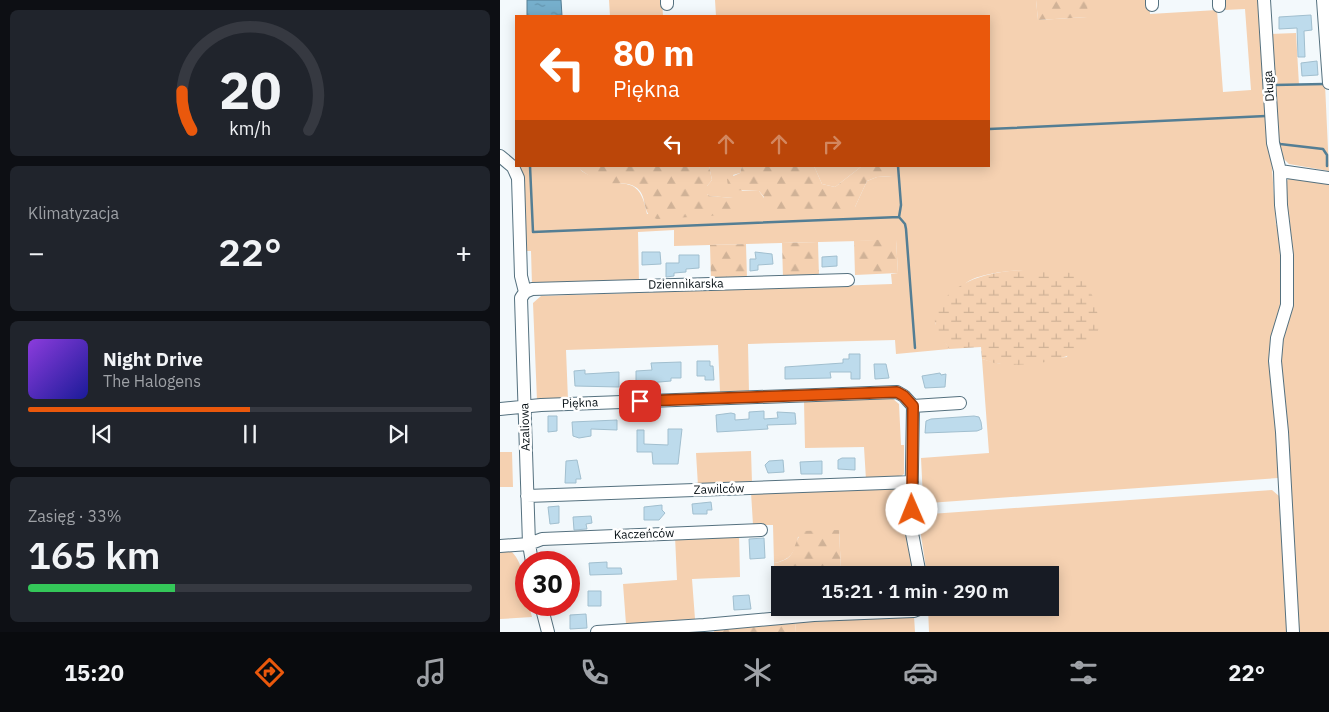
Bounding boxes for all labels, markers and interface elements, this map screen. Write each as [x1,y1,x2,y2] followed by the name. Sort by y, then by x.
[613,30,695,76] text: 80 m
[530,35,595,100] icon: left
[219,56,281,123] text: 20
[1260,70,1277,102] street label: Długa
[613,74,680,103] text: Piękna
[229,117,271,140] text: km/h
[659,130,687,158] icon: left
[712,130,740,158] icon: ahead
[765,130,793,158] icon: ahead
[818,130,846,158] icon: right
[28,203,119,223] text: Klimatyzacja
[218,227,282,276] text: 22°
[28,234,45,271] text: −
[455,234,472,271] text: +
[648,275,724,292] street label: Dziennikarska
[103,347,203,371] text: Night Drive
[103,371,201,391] text: The Halogens
[619,380,661,422] pin
[626,387,654,415] icon: arrive
[562,394,599,411] street label: Piękna
[516,402,533,451] street label: Azaliowa
[88,420,116,448] icon: previous
[236,420,264,448] icon: pause
[384,420,412,448] icon: next
[693,480,745,497] street label: Zawilców
[885,483,937,535] position arrow
[28,506,122,526] text: Zasięg · 33%
[613,525,675,542] street label: Kaczeńców
[28,530,160,579] text: 165 km
[515,551,580,616] speed limit sign: 30
[821,579,1009,603] text: 15:21 · 1 min · 290 m
[252,655,287,690] icon: directions
[414,655,449,690] icon: music
[577,655,612,690] icon: phone
[740,655,775,690] icon: climate
[903,655,938,690] icon: car
[1066,655,1101,690] icon: filters
[64,658,124,687] text: 15:20
[1228,658,1265,687] text: 22°

